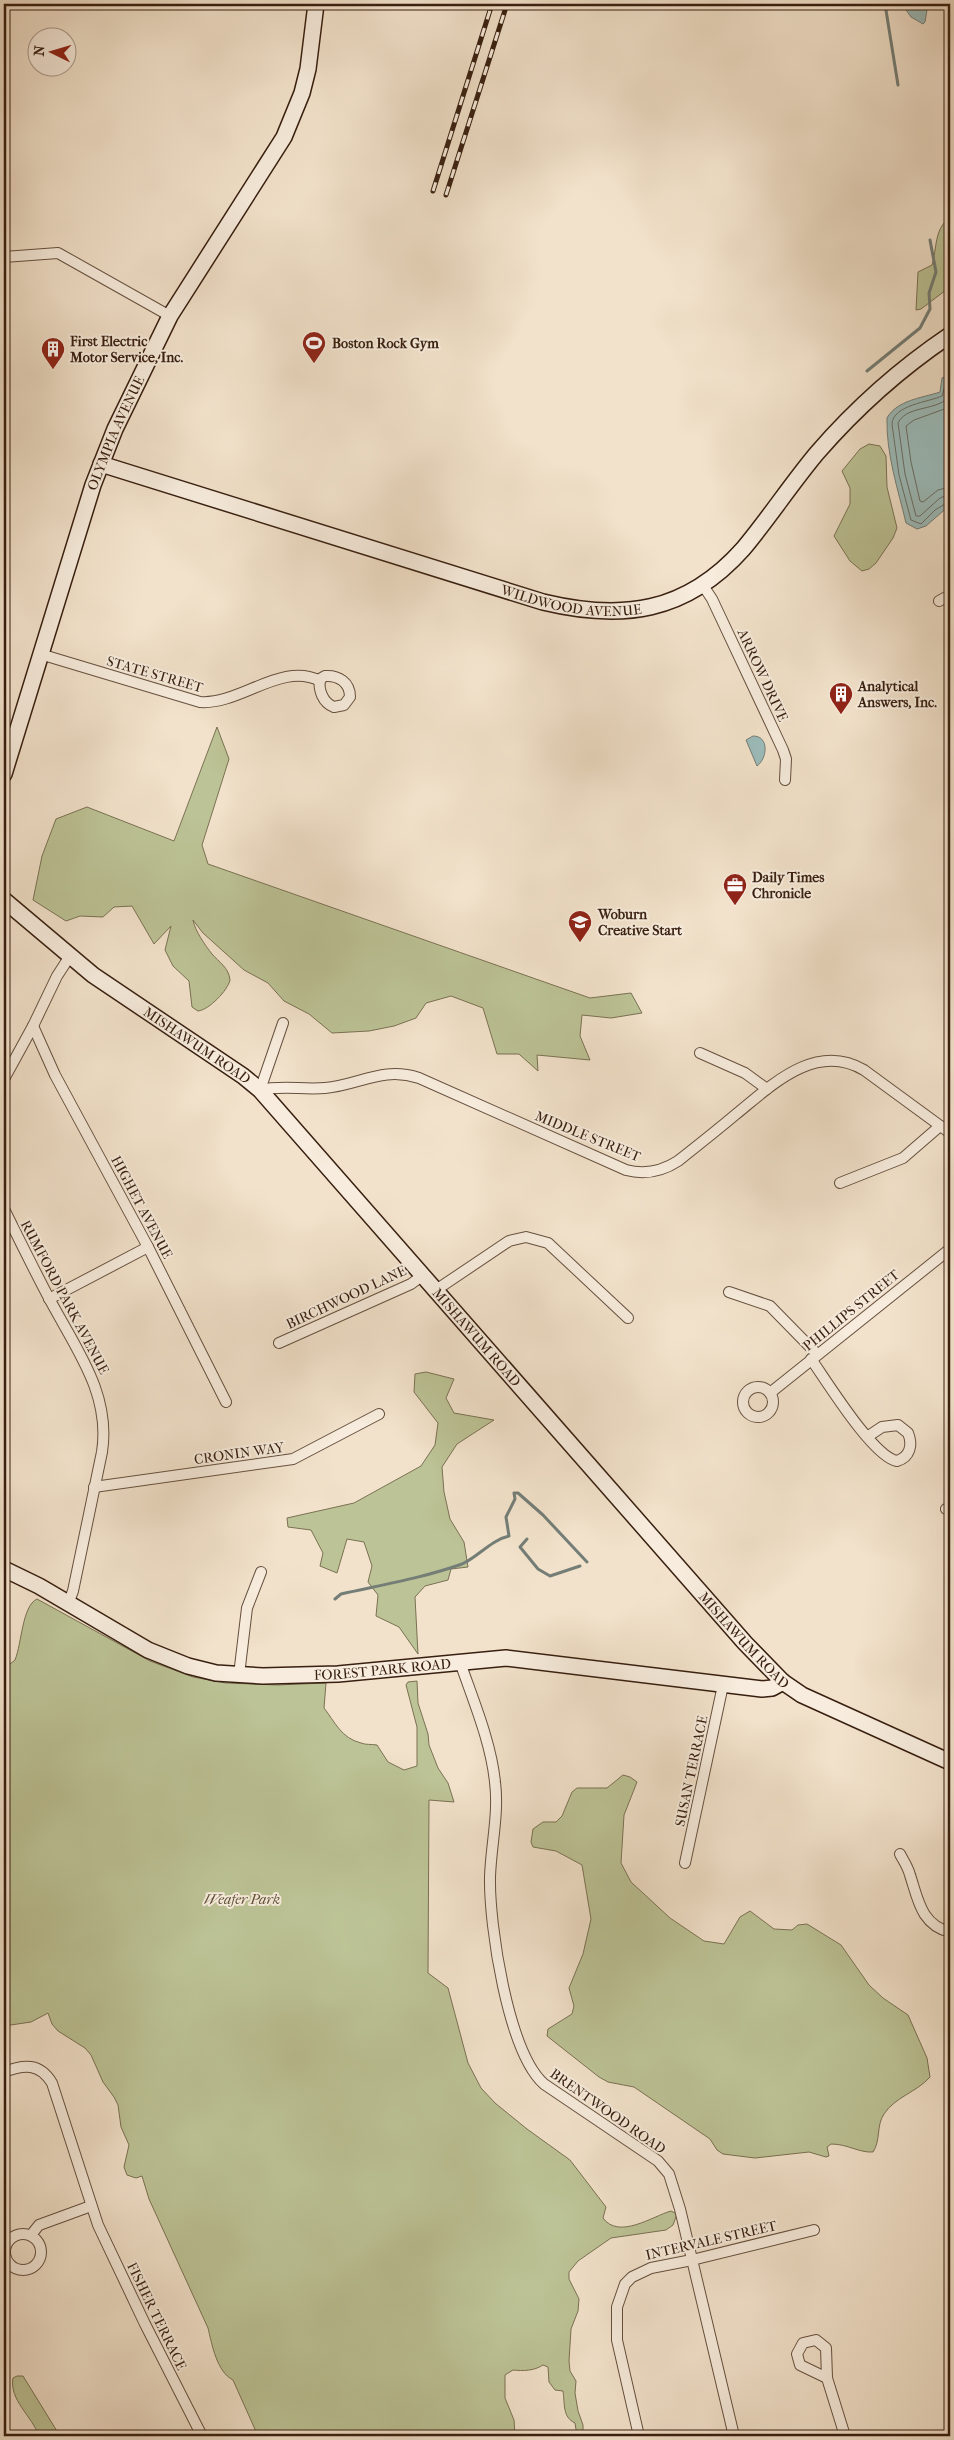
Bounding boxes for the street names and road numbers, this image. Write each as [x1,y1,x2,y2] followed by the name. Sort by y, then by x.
[84,373,149,493] street label: OLYMPIA AVENUE
[498,581,643,620] street label: WILDWOOD AVENUE
[733,625,792,725] street label: ARROW DRIVE
[105,653,206,697] street label: STATE STREET
[140,1003,254,1088] street label: MISHAWUM ROAD
[532,1107,644,1166] street label: MIDDLE STREET
[107,1153,176,1262] street label: HIGHET AVENUE
[17,1217,113,1378] street label: RUMFORD PARK AVENUE
[283,1262,409,1333] street label: BIRCHWOOD LANE
[800,1266,903,1355] street label: PHILLIPS STREET
[429,1285,524,1391] street label: MISHAWUM ROAD
[193,1439,286,1468] street label: CRONIN WAY
[695,1588,792,1693] street label: MISHAWUM ROAD
[314,1655,452,1684] street label: FOREST PARK ROAD
[671,1714,712,1828] street label: SUSAN TERRACE
[547,2065,669,2158] street label: BRENTWOOD ROAD
[644,2217,779,2264] street label: INTERVALE STREET
[123,2259,190,2373] street label: FISHER TERRACE

